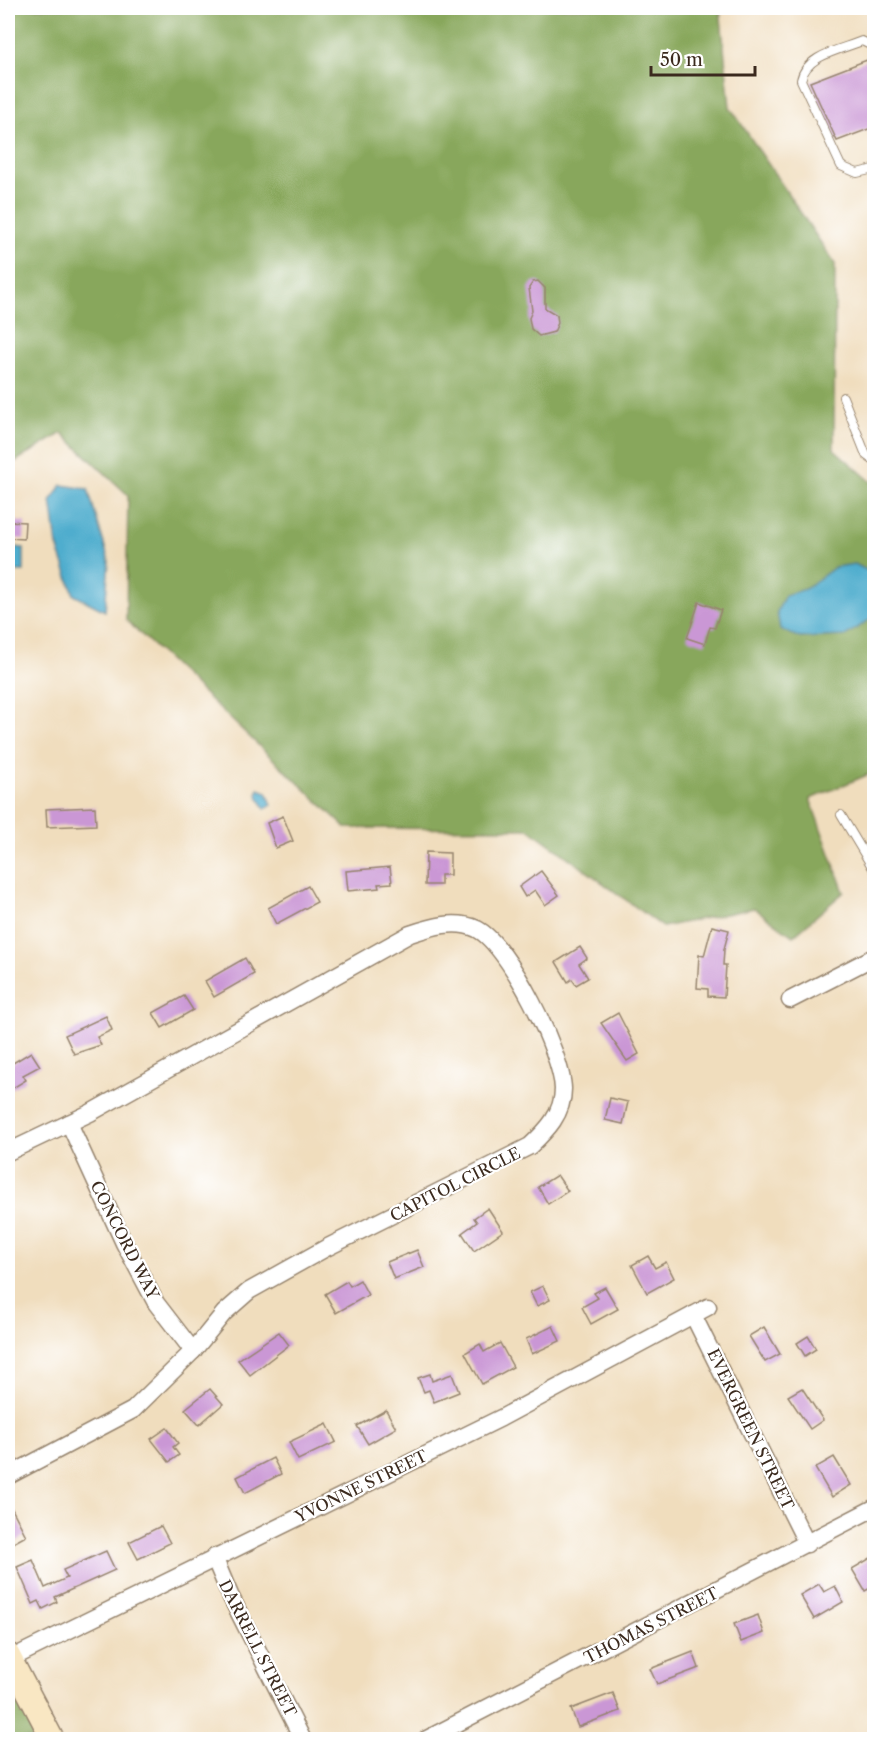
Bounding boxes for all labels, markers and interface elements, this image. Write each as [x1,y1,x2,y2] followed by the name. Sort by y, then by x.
[651,39,754,77] scale bar
[660,49,703,71] text: 50 m
[386,1142,524,1226] street label: CAPITOL CIRCLE
[86,1177,164,1303] street label: CONCORD WAY
[703,1345,799,1513] street label: EVERGREEN STREET
[291,1445,430,1527] street label: YVONNE STREET
[215,1576,301,1720] street label: DARRELL STREET
[581,1583,721,1667] street label: THOMAS STREET

